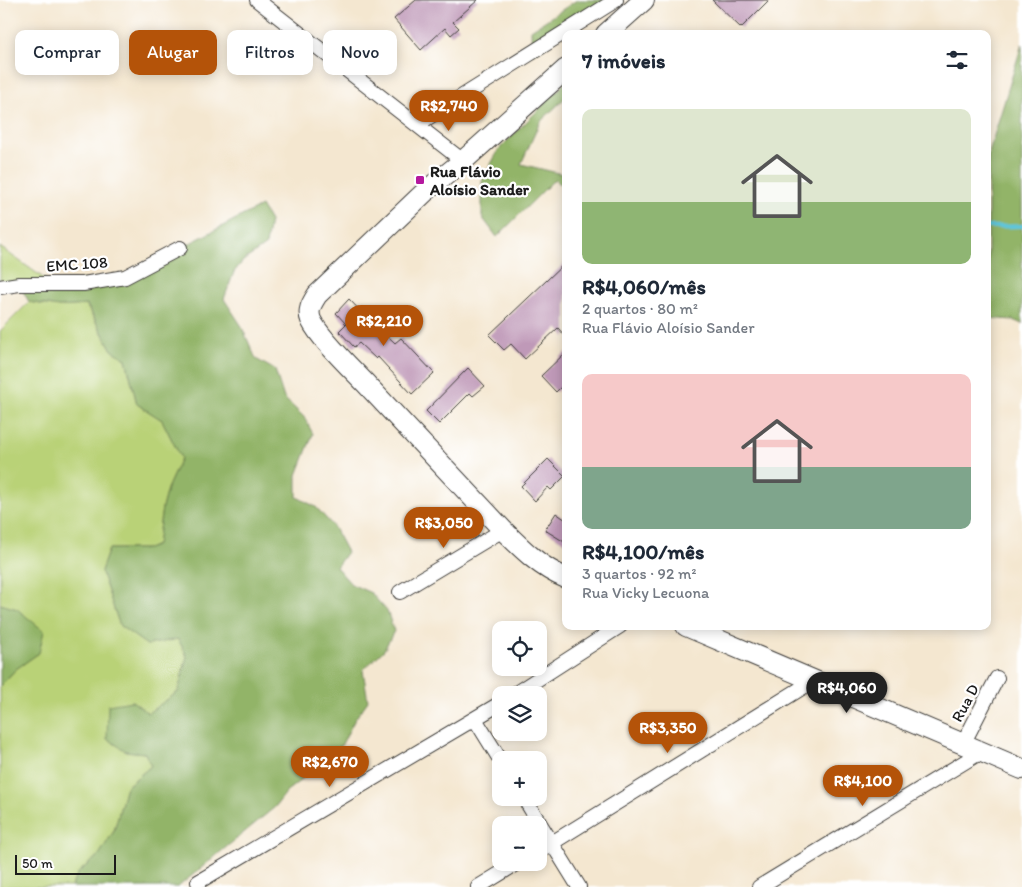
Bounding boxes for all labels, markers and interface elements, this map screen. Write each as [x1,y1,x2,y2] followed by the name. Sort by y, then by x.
[15,30,119,75] chip: Comprar
[129,30,217,75] chip: Alugar
[227,30,313,75] chip: Filtros
[323,30,397,75] chip: Novo
[943,46,971,74] icon: filters
[582,48,665,73] text: 7 imóveis
[403,90,495,132] pin: R$2,740
[420,96,478,115] text: R$2,740
[732,141,822,231] icon: home
[429,162,530,199] place label: Rua Flávio Aloísio Sander
[414,174,426,186] marker: Rua Flávio Aloísio Sander
[46,252,108,276] street label: EMC 108
[582,274,706,299] text: R$4,060/mês
[582,299,698,318] text: 2 quartos · 80 m²
[338,304,430,347] pin: R$2,210
[356,311,412,330] text: R$2,210
[582,318,755,337] text: Rua Flávio Aloísio Sander
[732,406,822,496] icon: home
[398,506,490,549] pin: R$3,050
[415,513,473,532] text: R$3,050
[582,539,704,564] text: R$4,100/mês
[582,564,696,583] text: 3 quartos · 92 m²
[582,583,709,602] text: Rua Vicky Lecuona
[492,621,547,871] map controls
[492,621,547,676] button: locate
[801,672,893,714] pin: R$4,060
[817,678,877,697] text: R$4,060
[947,681,983,725] street label: Rua D
[492,686,547,741] button: layers
[622,712,714,754] pin: R$3,350
[639,718,697,737] text: R$3,350
[284,746,376,788] pin: R$2,670
[492,751,547,806] button: +
[302,752,358,771] text: R$2,670
[817,764,909,807] pin: R$4,100
[834,771,892,790] text: R$4,100
[492,816,547,871] button: −
[15,852,116,875] scale bar
[22,855,53,872] text: 50 m

